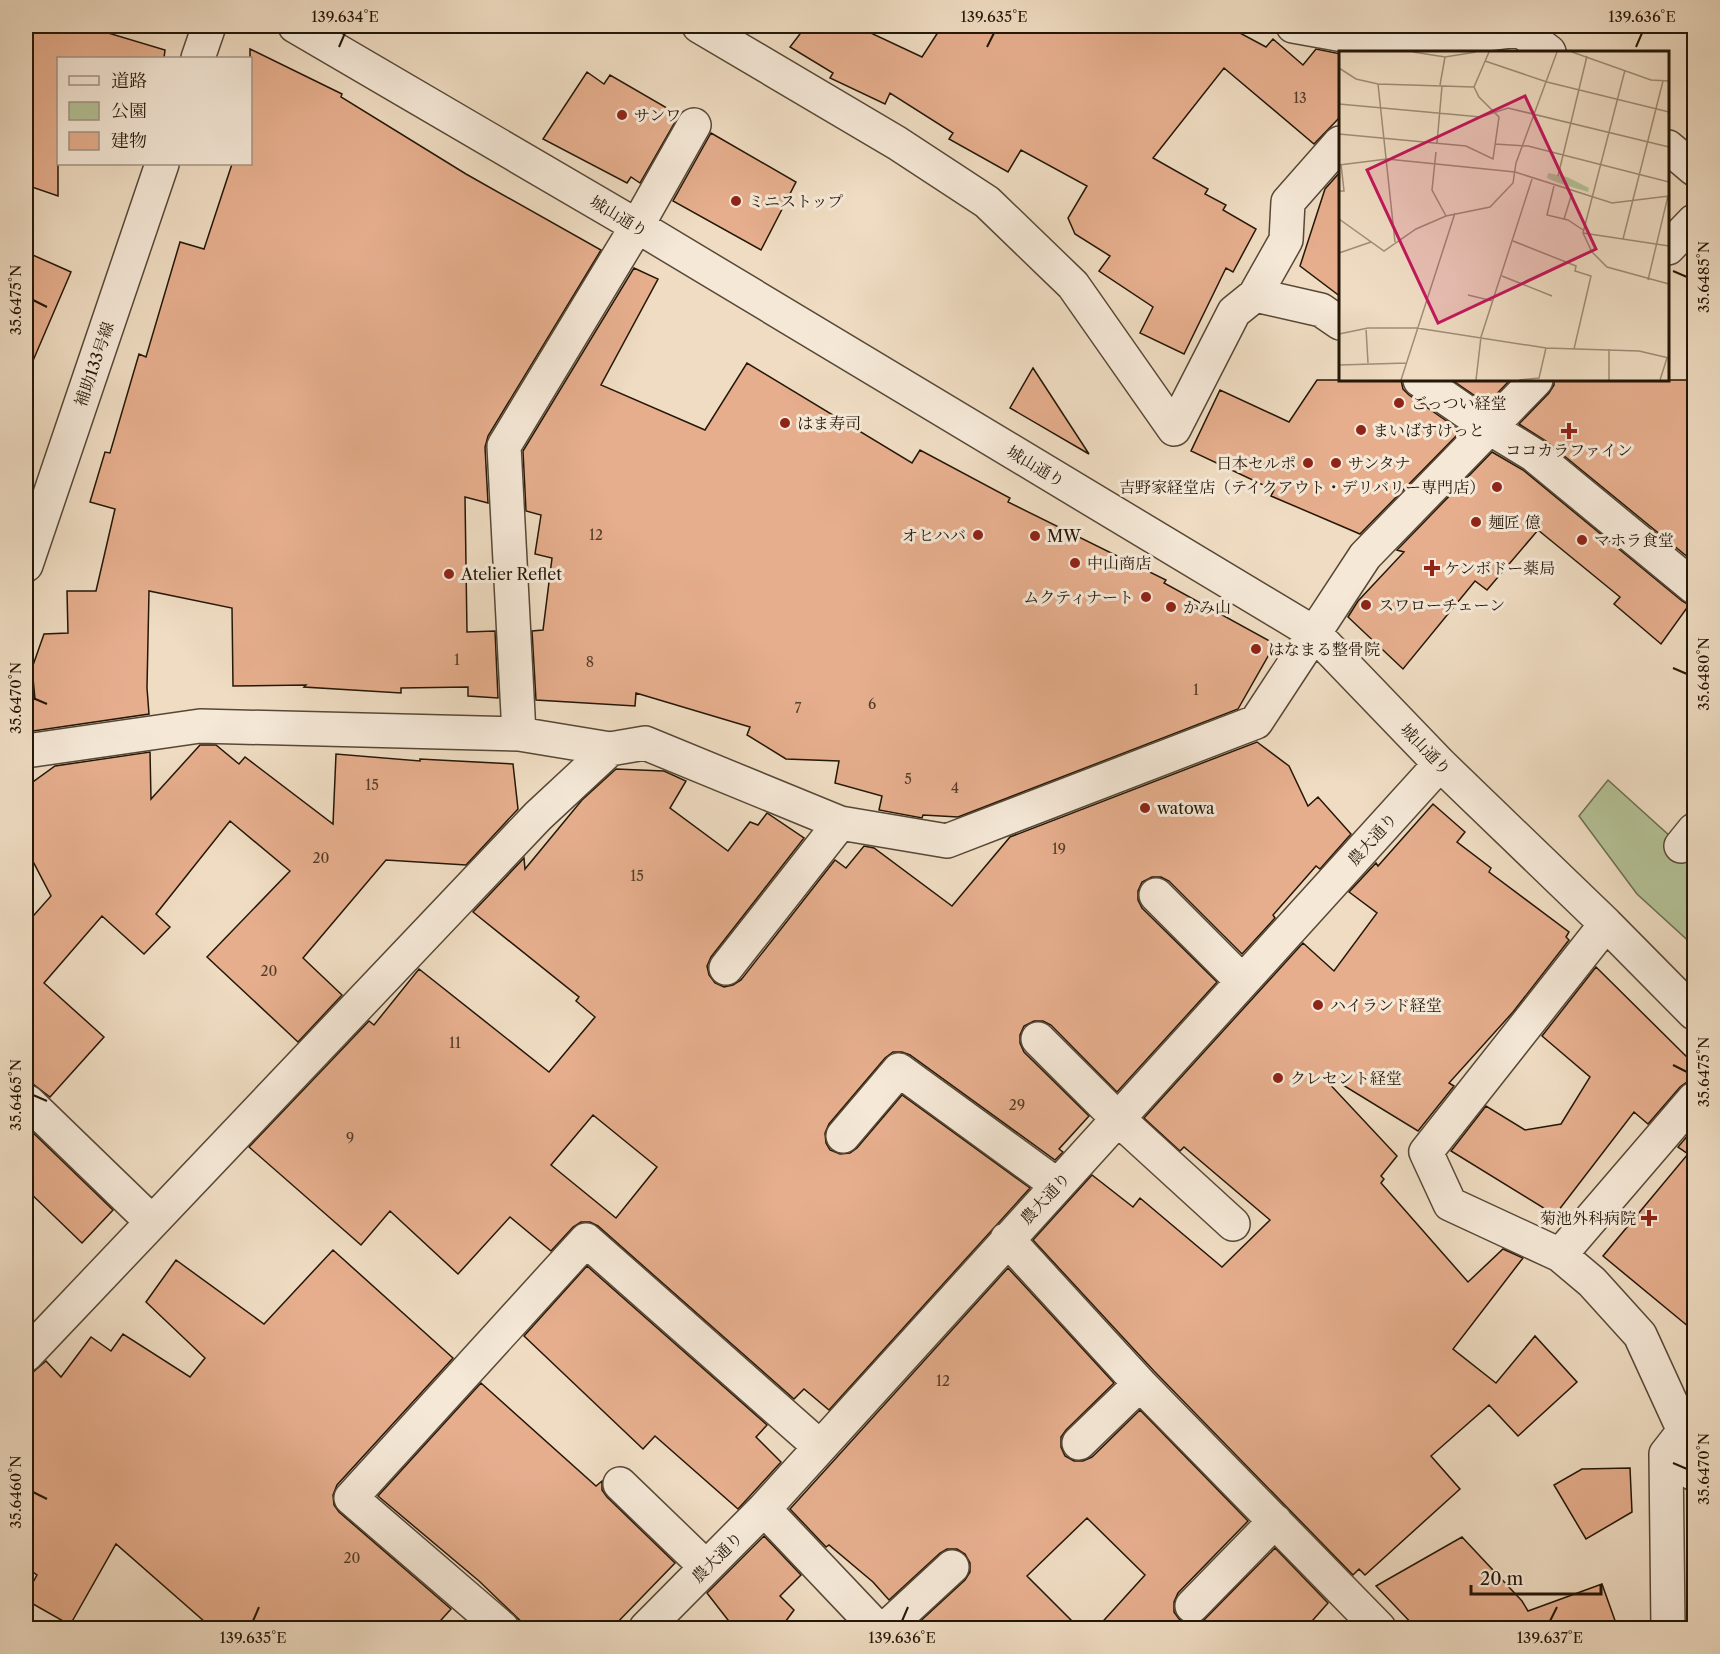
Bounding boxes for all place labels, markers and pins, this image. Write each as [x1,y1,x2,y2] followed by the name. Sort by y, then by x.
[634,105,681,125] place label: サンワ
[615,108,629,122] marker: サンワ
[748,191,844,211] place label: ミニストップ
[729,194,743,208] marker: ミニストップ
[1411,393,1507,413] place label: ごっつい経堂
[1392,396,1406,410] marker: ごっつい経堂
[797,413,861,433] place label: はま寿司
[778,416,792,430] marker: はま寿司
[1373,420,1485,440] place label: まいばすけっと
[1354,423,1368,437] marker: まいばすけっと
[1562,424,1576,438] marker: ココカラファイン
[1505,440,1633,460] place label: ココカラファイン
[1216,453,1296,473] place label: 日本セルポ
[1348,453,1411,473] place label: サンタナ
[1301,456,1315,470] marker: 日本セルポ
[1329,456,1343,470] marker: サンタナ
[1119,477,1485,497] place label: 吉野家経堂店（テイクアウト・デリバリー専門店）
[1490,480,1504,494] marker: 吉野家経堂店（テイクアウト・デリバリー専門店）
[1488,512,1540,532] place label: 麺匠 億
[1469,515,1483,529] marker: 麺匠 億
[902,525,966,545] place label: オヒハバ
[1047,526,1081,546] place label: MW
[971,528,985,542] marker: オヒハバ
[1028,529,1042,543] marker: MW
[1594,530,1674,550] place label: マホラ食堂
[1575,533,1589,547] marker: マホラ食堂
[1087,553,1151,573] place label: 中山商店
[1068,556,1082,570] marker: 中山商店
[1444,558,1555,578] place label: ケンボドー薬局
[1425,561,1439,575] marker: ケンボドー薬局
[460,564,562,584] place label: Atelier Reflet
[442,567,456,581] marker: Atelier Reflet
[1023,587,1134,607] place label: ムクティナート
[1139,590,1153,604] marker: ムクティナート
[1378,595,1505,615] place label: スワローチェーン
[1183,597,1231,617] place label: かみ山
[1359,598,1373,612] marker: スワローチェーン
[1164,600,1178,614] marker: かみ山
[1268,639,1380,659] place label: はなまる整骨院
[1249,642,1263,656] marker: はなまる整骨院
[1156,798,1215,818] place label: watowa
[1138,801,1152,815] marker: watowa
[1330,995,1442,1015] place label: ハイランド経堂
[1311,998,1325,1012] marker: ハイランド経堂
[1290,1068,1402,1088] place label: クレセント経堂
[1271,1071,1285,1085] marker: クレセント経堂
[1540,1208,1636,1228] place label: 菊池外科病院
[1640,1209,1658,1227] marker: 菊池外科病院

